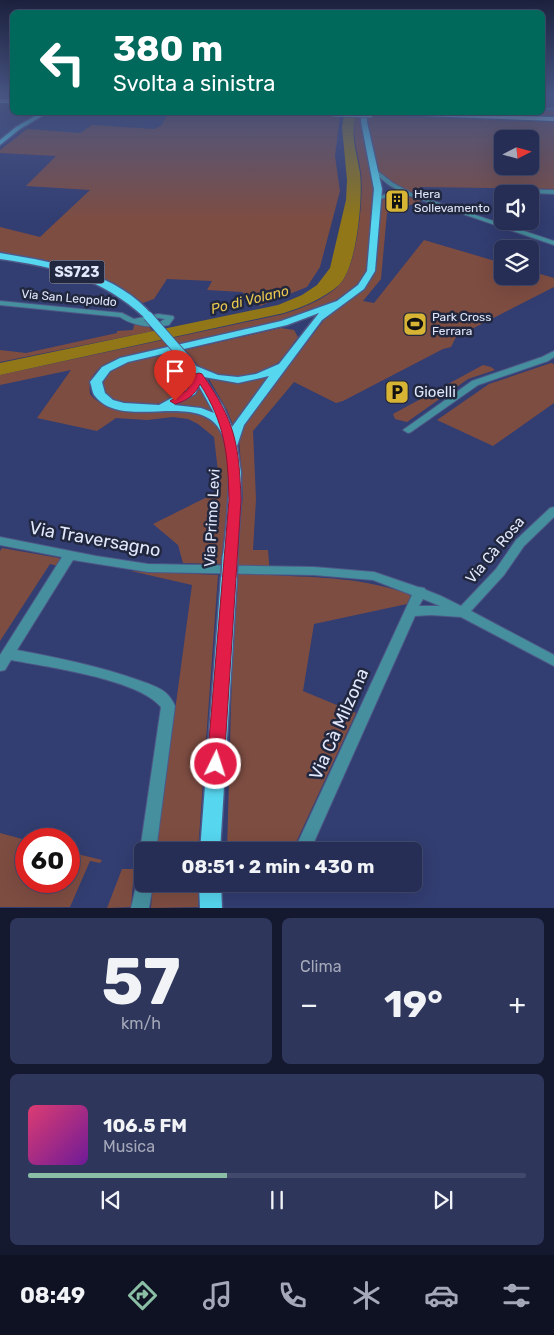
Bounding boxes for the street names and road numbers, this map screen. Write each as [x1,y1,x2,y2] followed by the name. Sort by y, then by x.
[50,260,104,284] road number: SS723
[21,287,117,309] street label: Via San Leopoldo
[200,468,224,568] street label: Via Primo Levi
[462,513,528,587] street label: Via Cà Rosa
[28,517,162,561] street label: Via Traversagno
[305,665,373,783] street label: Via Cà Milzona

